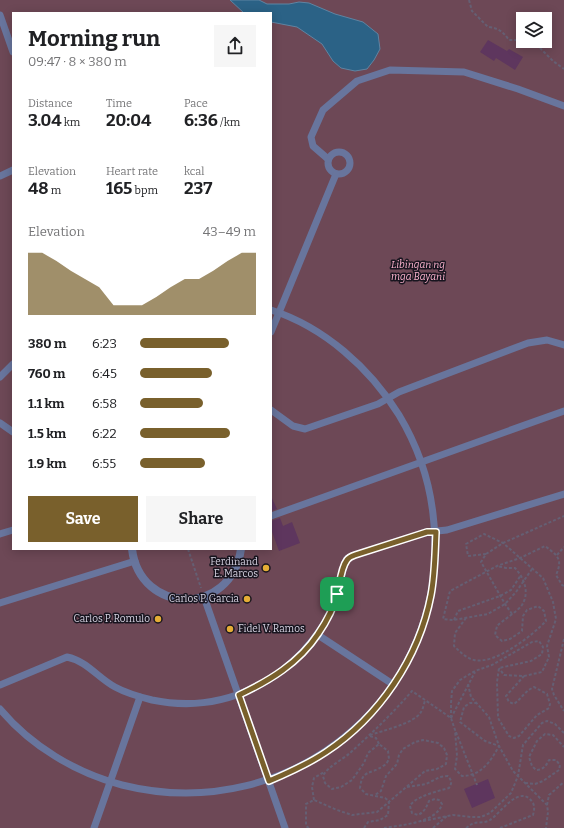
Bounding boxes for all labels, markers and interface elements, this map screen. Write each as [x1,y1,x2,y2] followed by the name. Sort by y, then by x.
[516,12,552,48] map controls
[516,12,552,48] button: layers
[28,25,160,52] text: Morning run
[214,25,256,67] button: share
[28,54,127,69] text: 09:47 · 8 × 380 m
[28,97,73,110] text: Distance
[106,97,132,110] text: Time
[184,97,208,110] text: Pace
[28,110,62,131] text: 3.04
[106,110,151,131] text: 20:04
[184,110,218,131] text: 6:36
[62,116,80,129] text: km
[218,116,240,129] text: /km
[28,165,76,178] text: Elevation
[106,165,158,178] text: Heart rate
[184,165,204,178] text: kcal
[28,178,49,199] text: 48
[106,178,132,199] text: 165
[184,178,213,199] text: 237
[49,184,61,197] text: m
[132,184,158,197] text: bpm
[28,224,85,239] text: Elevation
[203,224,256,239] text: 43–49 m
[391,259,445,283] park label: Libingan ng mga Bayani
[28,336,66,351] text: 380 m
[92,336,117,351] text: 6:23
[28,366,66,381] text: 760 m
[92,366,117,381] text: 6:45
[28,396,64,411] text: 1.1 km
[92,396,117,411] text: 6:58
[28,426,66,441] text: 1.5 km
[92,426,117,441] text: 6:22
[28,456,66,471] text: 1.9 km
[92,456,116,471] text: 6:55
[28,496,138,542] button: Save
[146,496,256,542] button: Share
[210,556,258,580] place label: Ferdinand E. Marcos
[261,563,271,573] marker: Ferdinand E. Marcos
[320,577,354,611] pin
[326,583,348,605] icon: arrive
[169,593,240,605] place label: Carlos P. Garcia
[242,594,252,604] marker: Carlos P. Garcia
[73,613,150,625] place label: Carlos P. Romulo
[153,614,163,624] marker: Carlos P. Romulo
[238,623,305,635] place label: Fidel V. Ramos
[225,624,235,634] marker: Fidel V. Ramos

